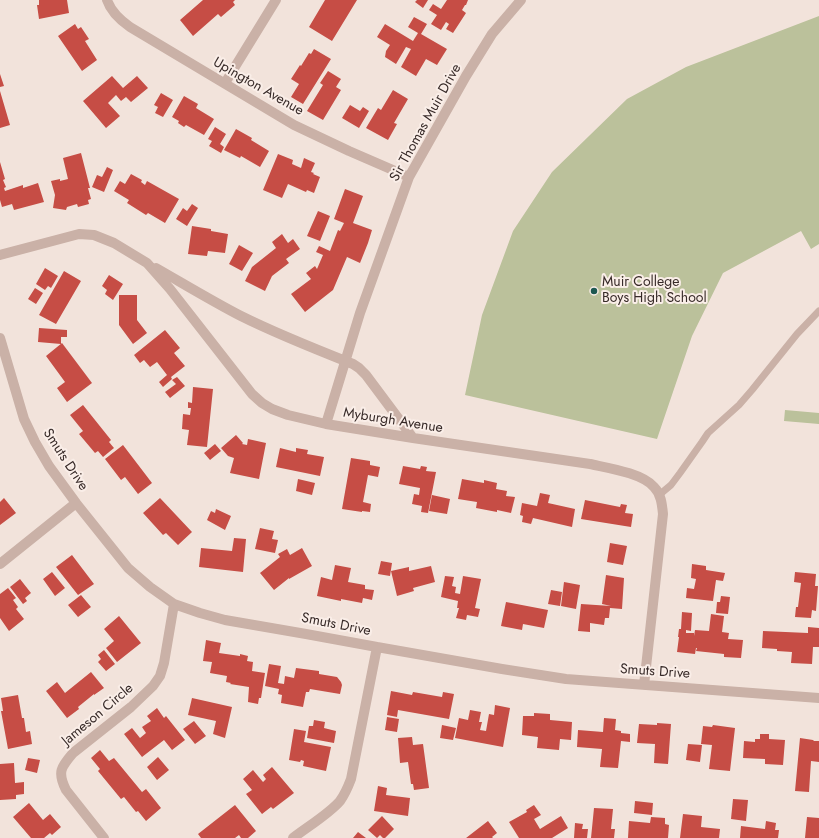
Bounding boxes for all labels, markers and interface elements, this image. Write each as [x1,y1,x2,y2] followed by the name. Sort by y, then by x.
[210,54,306,120] street label: Upington Avenue
[387,61,465,185] street label: Sir Thomas Muir Drive
[602,275,707,308] place label: Muir College Boys High School
[589,286,599,296] marker: Muir College Boys High School
[342,405,444,437] street label: Myburgh Avenue
[39,426,91,494] street label: Smuts Drive
[300,610,372,640] street label: Smuts Drive
[619,661,691,683] street label: Smuts Drive
[59,680,137,750] street label: Jameson Circle

